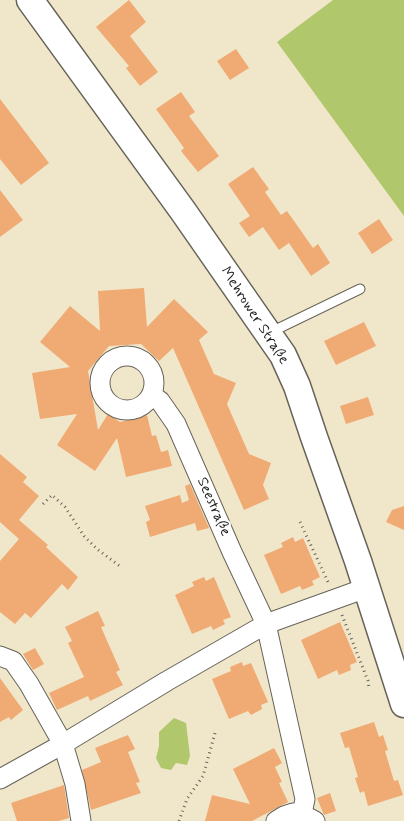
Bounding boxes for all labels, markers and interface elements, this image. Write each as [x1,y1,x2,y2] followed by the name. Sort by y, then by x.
[216,264,292,368] street label: Mehrower Straße
[192,475,234,539] street label: Seestraße

